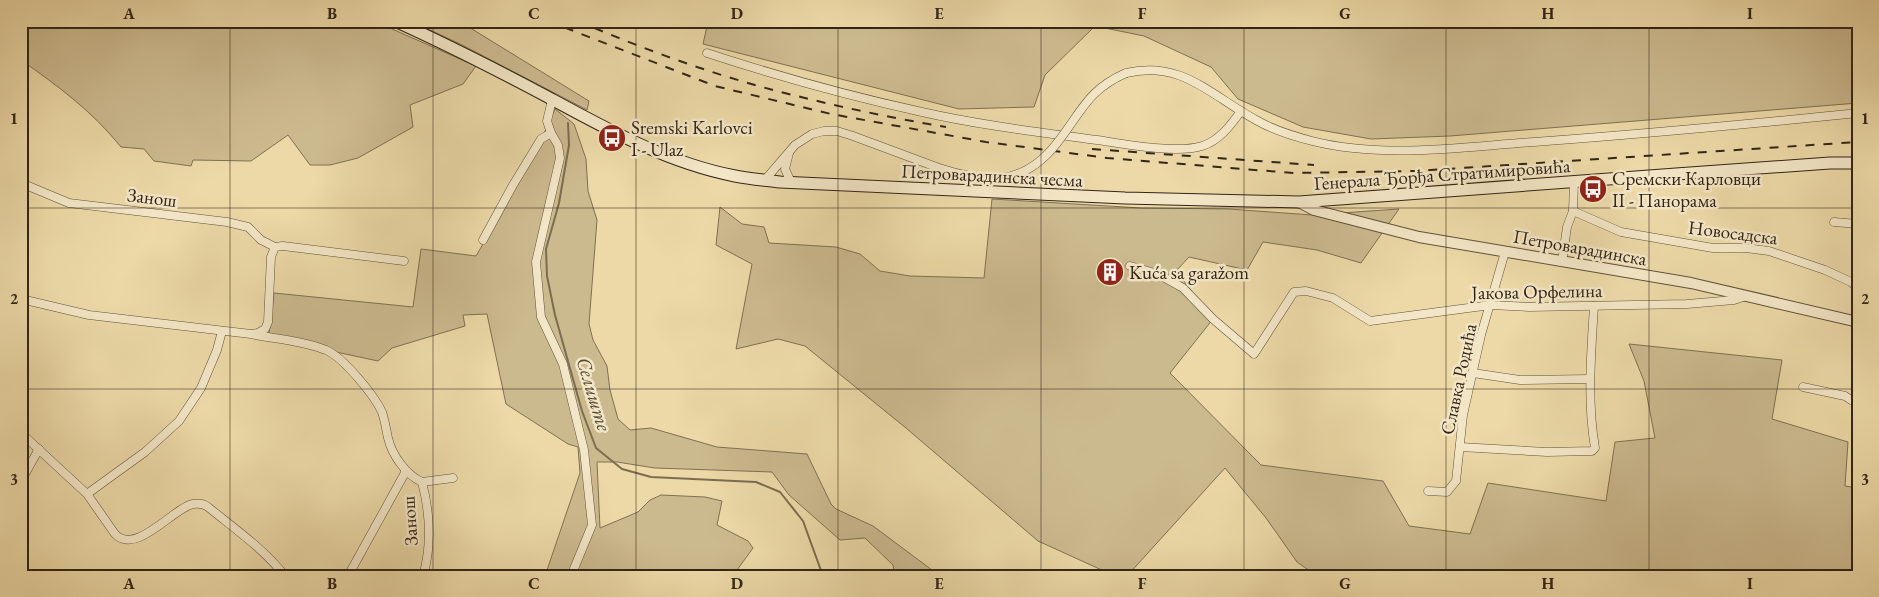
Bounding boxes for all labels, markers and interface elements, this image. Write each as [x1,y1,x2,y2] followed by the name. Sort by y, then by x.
[122,3,135,24] text: A
[327,3,337,24] text: B
[528,3,540,24] text: C
[731,3,743,24] text: D
[934,3,944,24] text: E
[1138,3,1147,24] text: F
[1339,3,1351,24] text: G
[1542,3,1555,24] text: H
[1747,3,1753,24] text: I
[10,108,18,129] text: 1
[1861,108,1869,129] text: 1
[631,115,753,162] place label: Sremski Karlovci I - Ulaz
[597,123,627,153] bus stop icon: Sremski Karlovci I - Ulaz
[1313,153,1572,196] street label: Генерала Ђорђа Стратимировића
[900,158,1084,193] street label: Петроварадинска чесма
[1612,166,1761,213] place label: Сремски Карловци II - Панорама
[1578,174,1608,204] bus stop icon: Сремски Карловци II - Панорама
[126,182,178,213] street label: Занош
[1687,215,1779,250] street label: Новосадска
[1511,223,1649,272] street label: Петроварадинска
[1095,257,1125,287] building icon: Kuća sa garažom
[1129,260,1249,285] place label: Kuća sa garažom
[1469,278,1603,305] street label: Јакова Орфелина
[10,288,19,309] text: 2
[1861,288,1870,309] text: 2
[1435,321,1483,437] street label: Славка Родића
[570,354,618,434] water label: Селиште
[10,469,18,490] text: 3
[1861,469,1869,490] text: 3
[395,495,424,547] street label: Занош
[122,573,135,594] text: A
[327,573,337,594] text: B
[528,573,540,594] text: C
[731,573,743,594] text: D
[934,573,944,594] text: E
[1138,573,1147,594] text: F
[1339,573,1351,594] text: G
[1542,573,1555,594] text: H
[1747,573,1753,594] text: I

